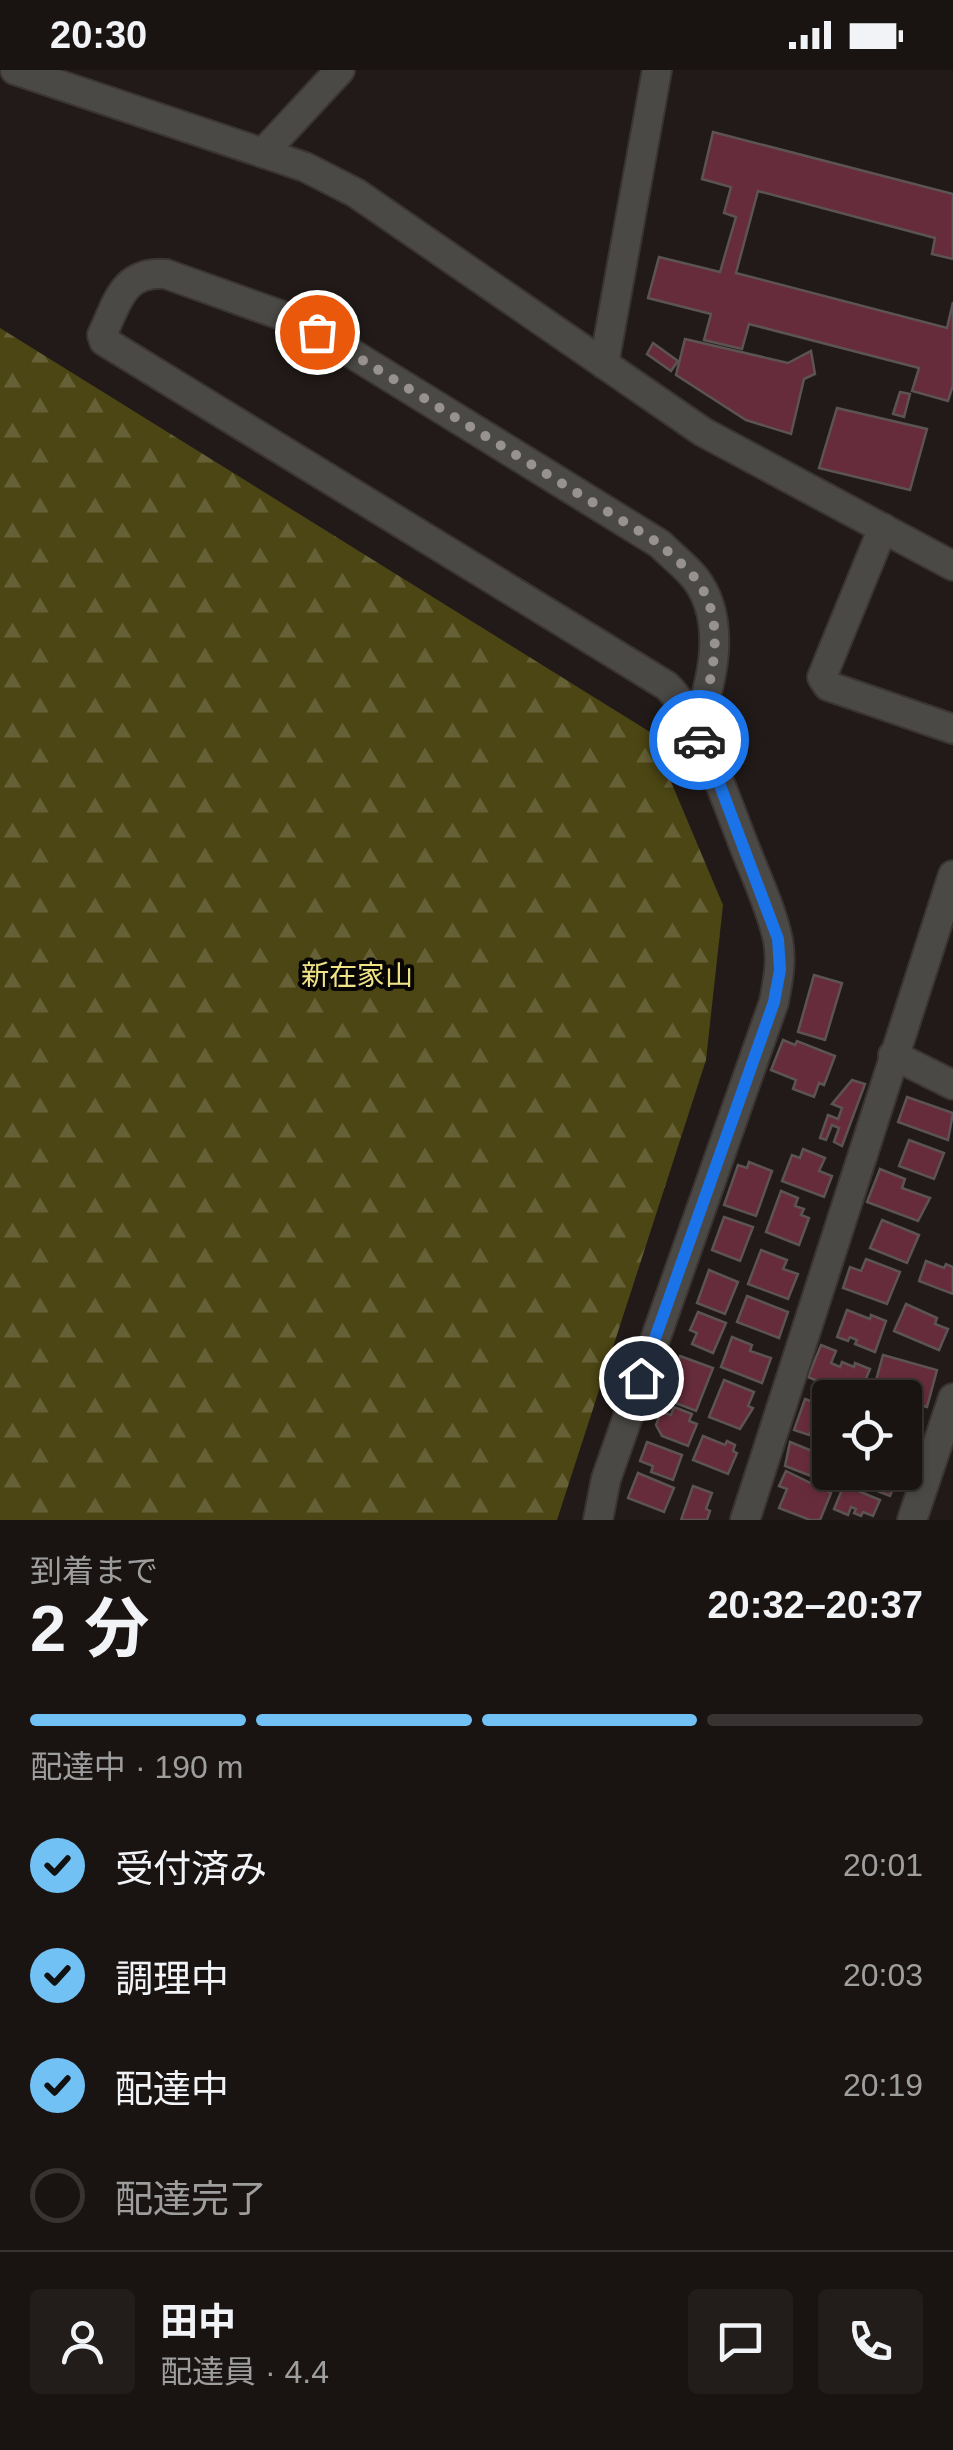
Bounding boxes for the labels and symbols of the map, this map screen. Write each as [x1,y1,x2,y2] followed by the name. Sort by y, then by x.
[275,290,360,375] pin
[649,690,749,790] courier
[301,960,413,991] park label: 新在家山
[599,1336,684,1421] pin

